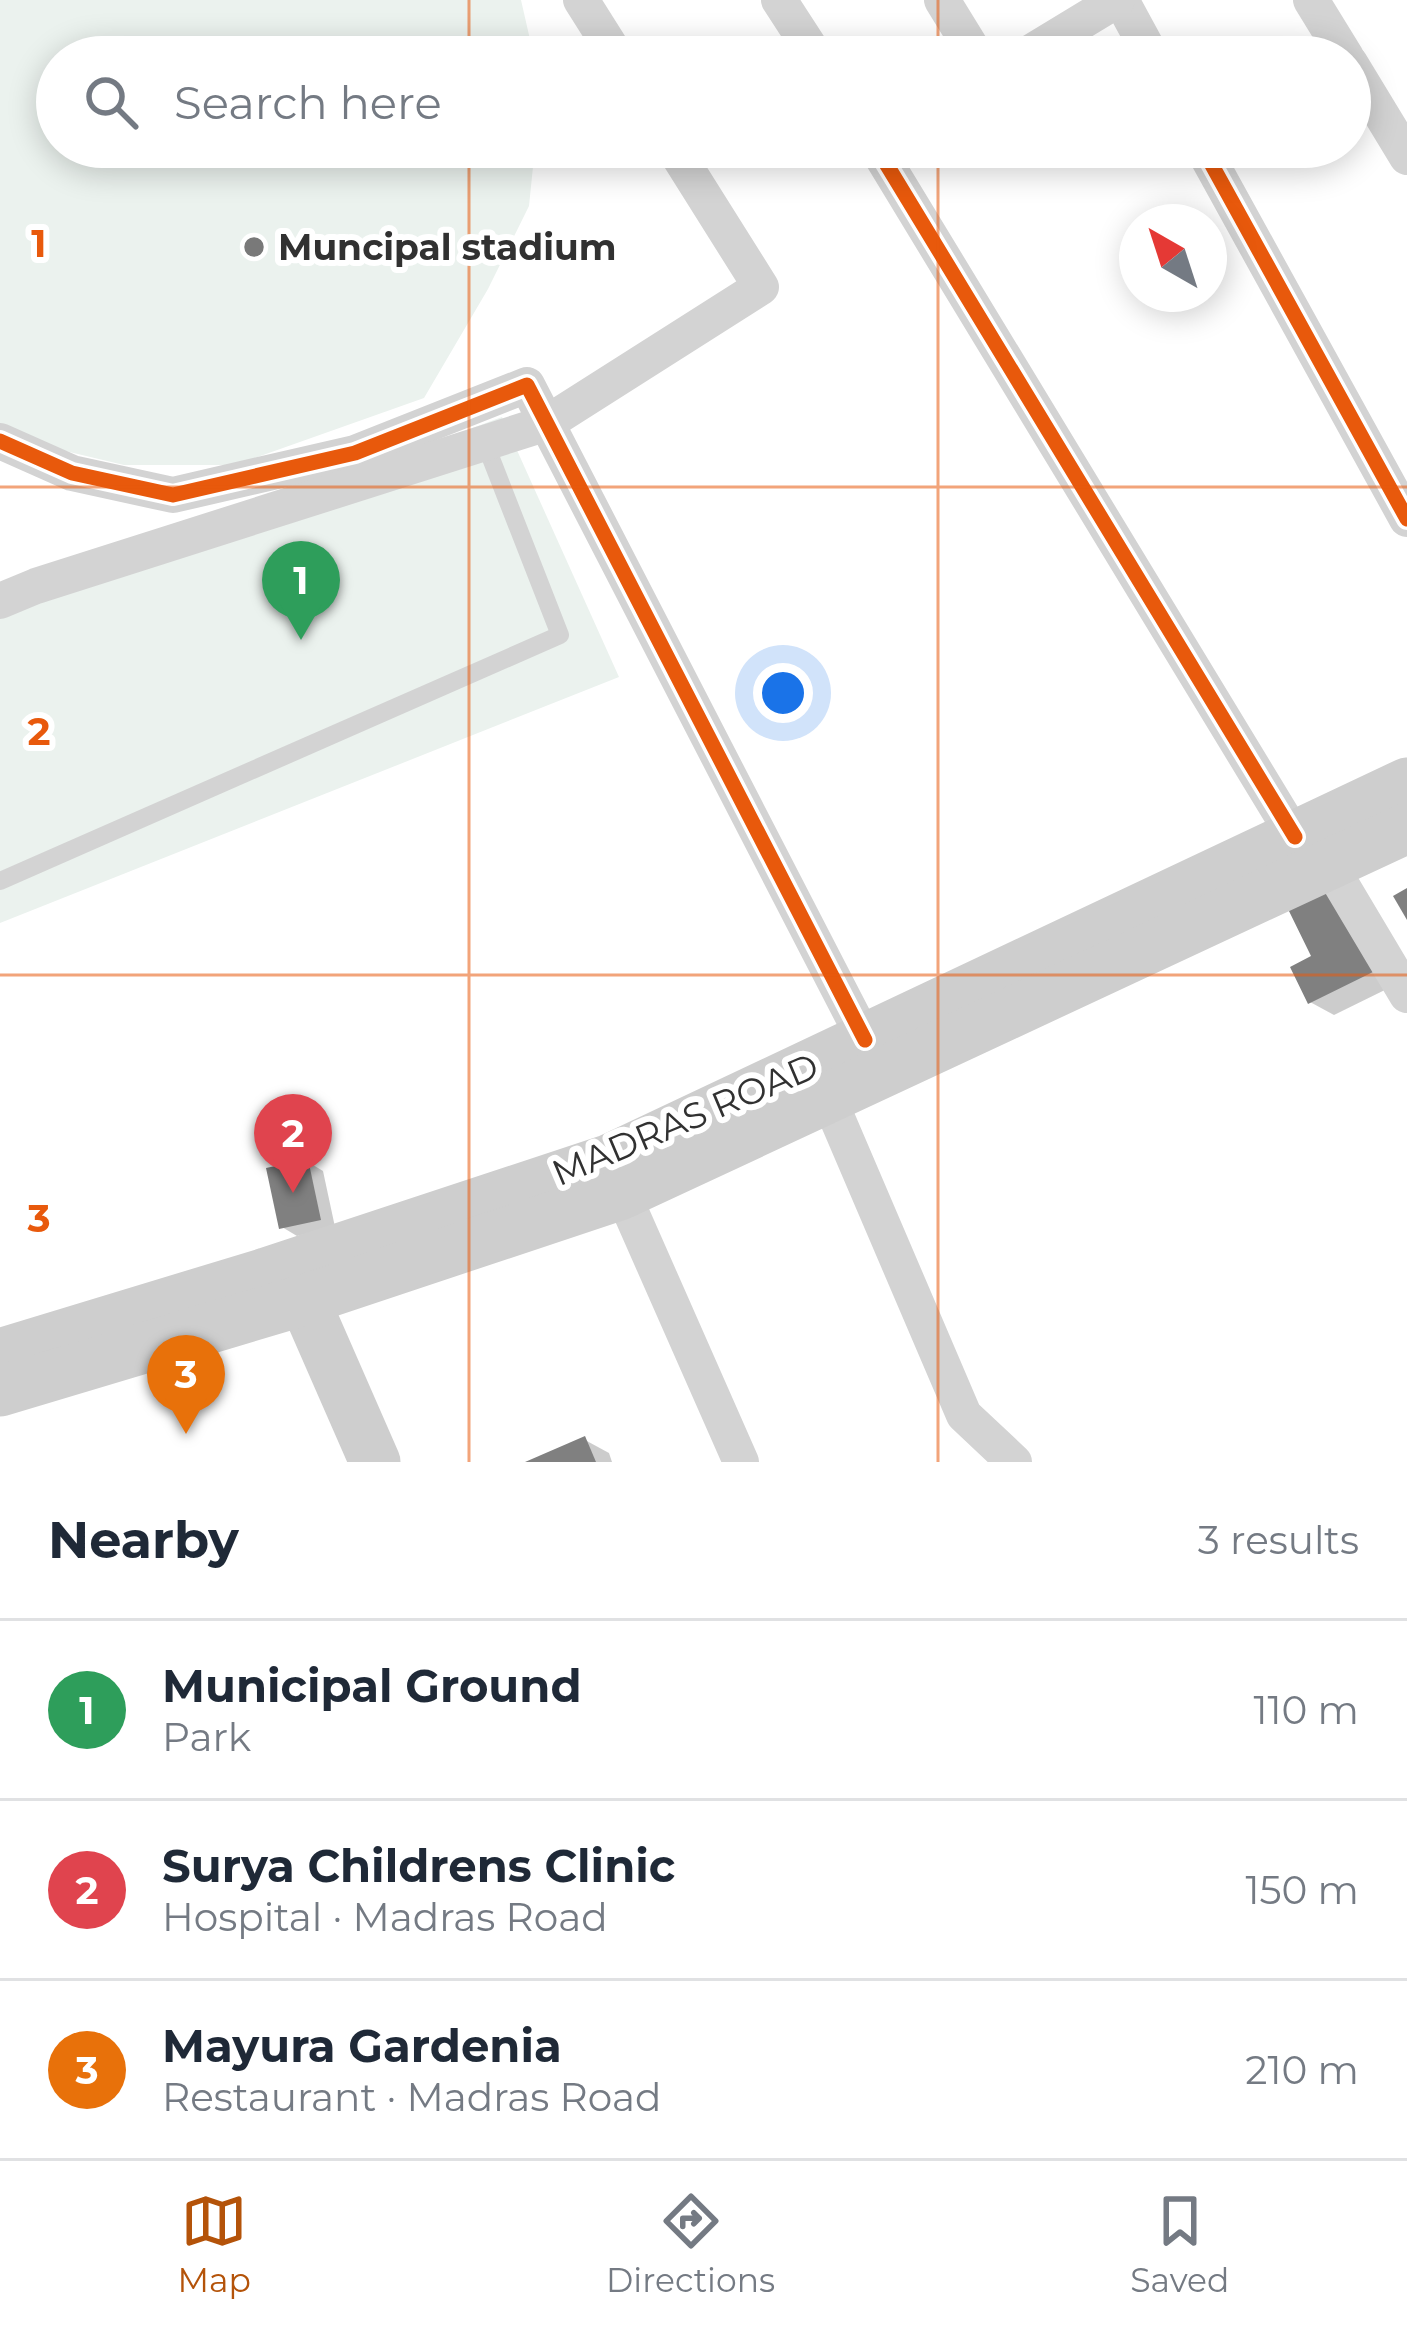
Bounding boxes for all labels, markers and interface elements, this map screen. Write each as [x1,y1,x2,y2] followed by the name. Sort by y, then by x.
[36,36,1371,168] search box
[78,69,144,135] icon: search
[174,75,442,130] text: Search here
[1119,204,1227,312] north arrow
[31,219,47,267] text: 1
[278,225,617,269] place label: Muncipal stadium
[241,234,267,260] marker: Muncipal stadium
[262,541,340,640] pin: 1
[753,663,813,723] your location
[27,707,51,755] text: 2
[545,1043,825,1195] street label: MADRAS ROAD
[254,1094,332,1193] pin: 2
[26,1194,51,1242] text: 3
[147,1335,225,1434] pin: 3
[48,1509,239,1571] text: Nearby
[1198,1516,1359,1564] text: 3 results
[162,1658,582,1713] text: Municipal Ground
[79,1686,95,1734] text: 1
[1253,1686,1359,1734] text: 110 m
[162,1713,251,1761] text: Park
[162,1838,675,1893] text: Surya Childrens Clinic
[75,1866,99,1914] text: 2
[1245,1866,1359,1914] text: 150 m
[162,1893,608,1941] text: Hospital · Madras Road
[162,2018,562,2073] text: Mayura Gardenia
[75,2046,99,2094] text: 3
[1245,2046,1359,2094] text: 210 m
[162,2073,662,2121] text: Restaurant · Madras Road
[178,2188,251,2300] tab: Map
[606,2188,775,2300] tab: Directions
[1130,2188,1229,2300] tab: Saved

